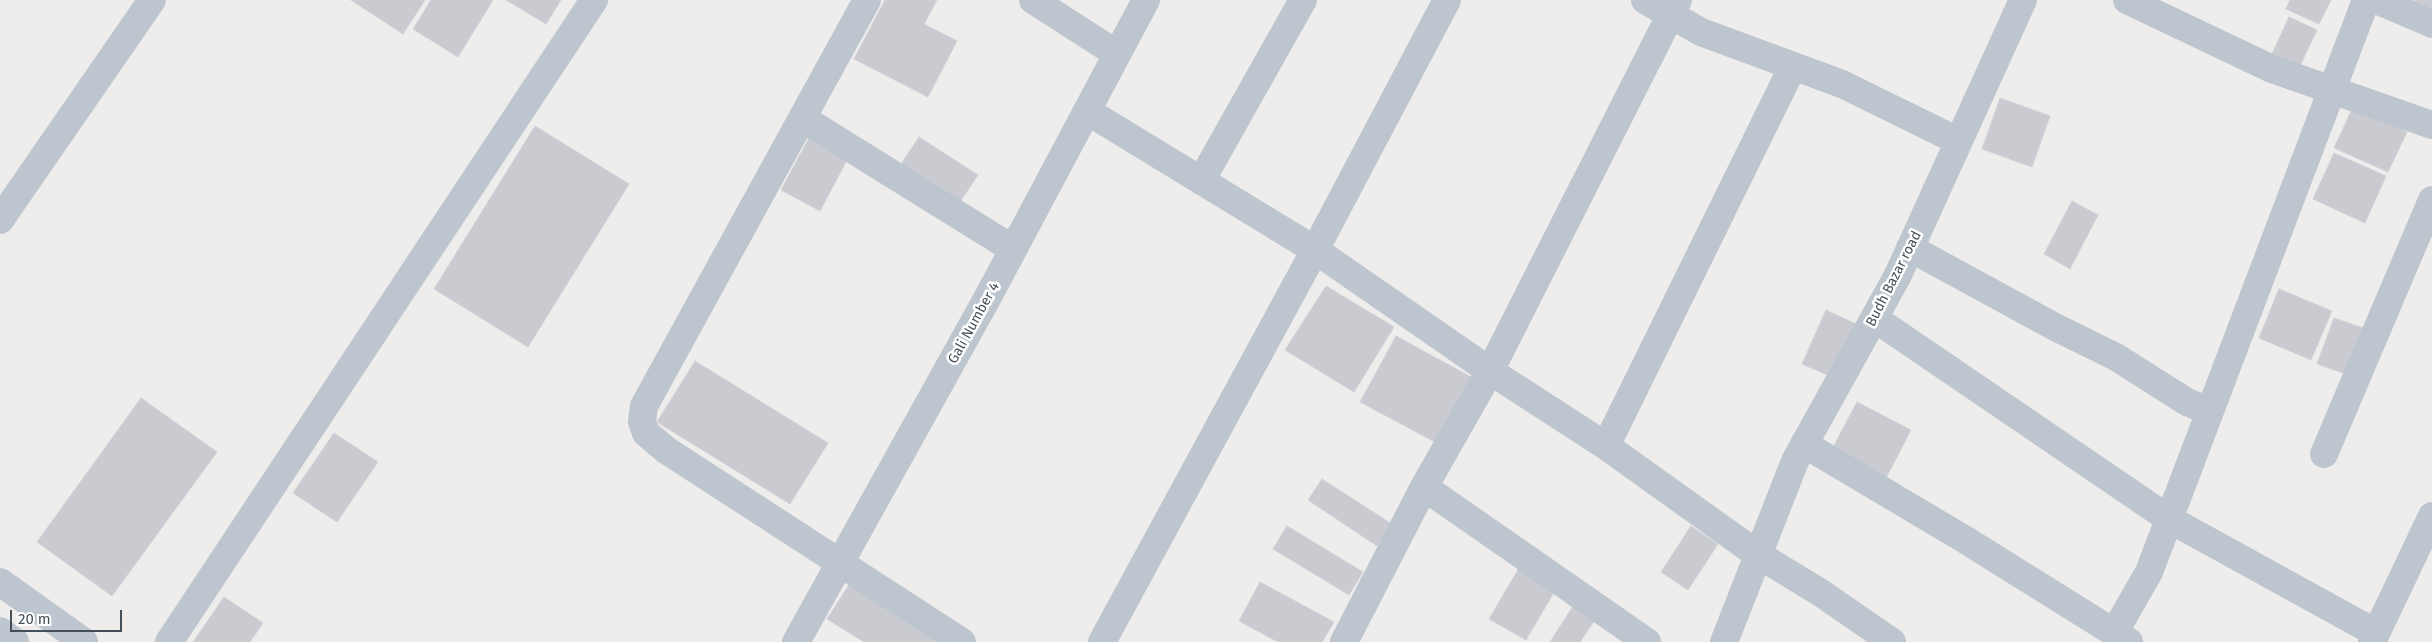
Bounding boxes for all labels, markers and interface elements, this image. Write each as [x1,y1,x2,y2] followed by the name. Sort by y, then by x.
[1863,229,1925,329] street label: Budh Bazar road
[945,279,1003,367] street label: Gali Number 4
[12,600,125,632] scale bar
[18,610,51,628] text: 20 m

